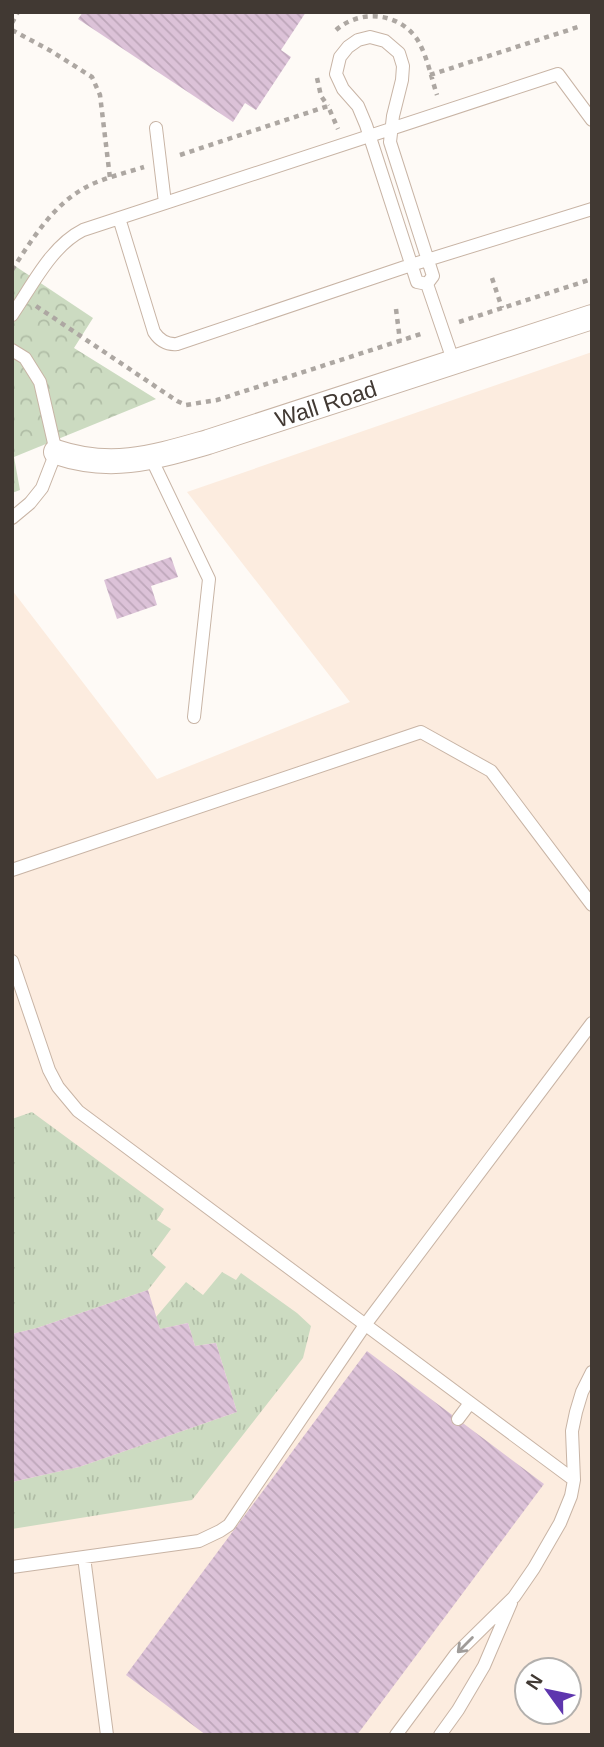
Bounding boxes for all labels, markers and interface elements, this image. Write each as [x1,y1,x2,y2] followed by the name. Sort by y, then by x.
[272,375,380,433] street label: Wall Road
[457,1636,474,1653] one-way arrow
[513,1656,583,1726] north arrow
[522,1671,547,1693] text: N

